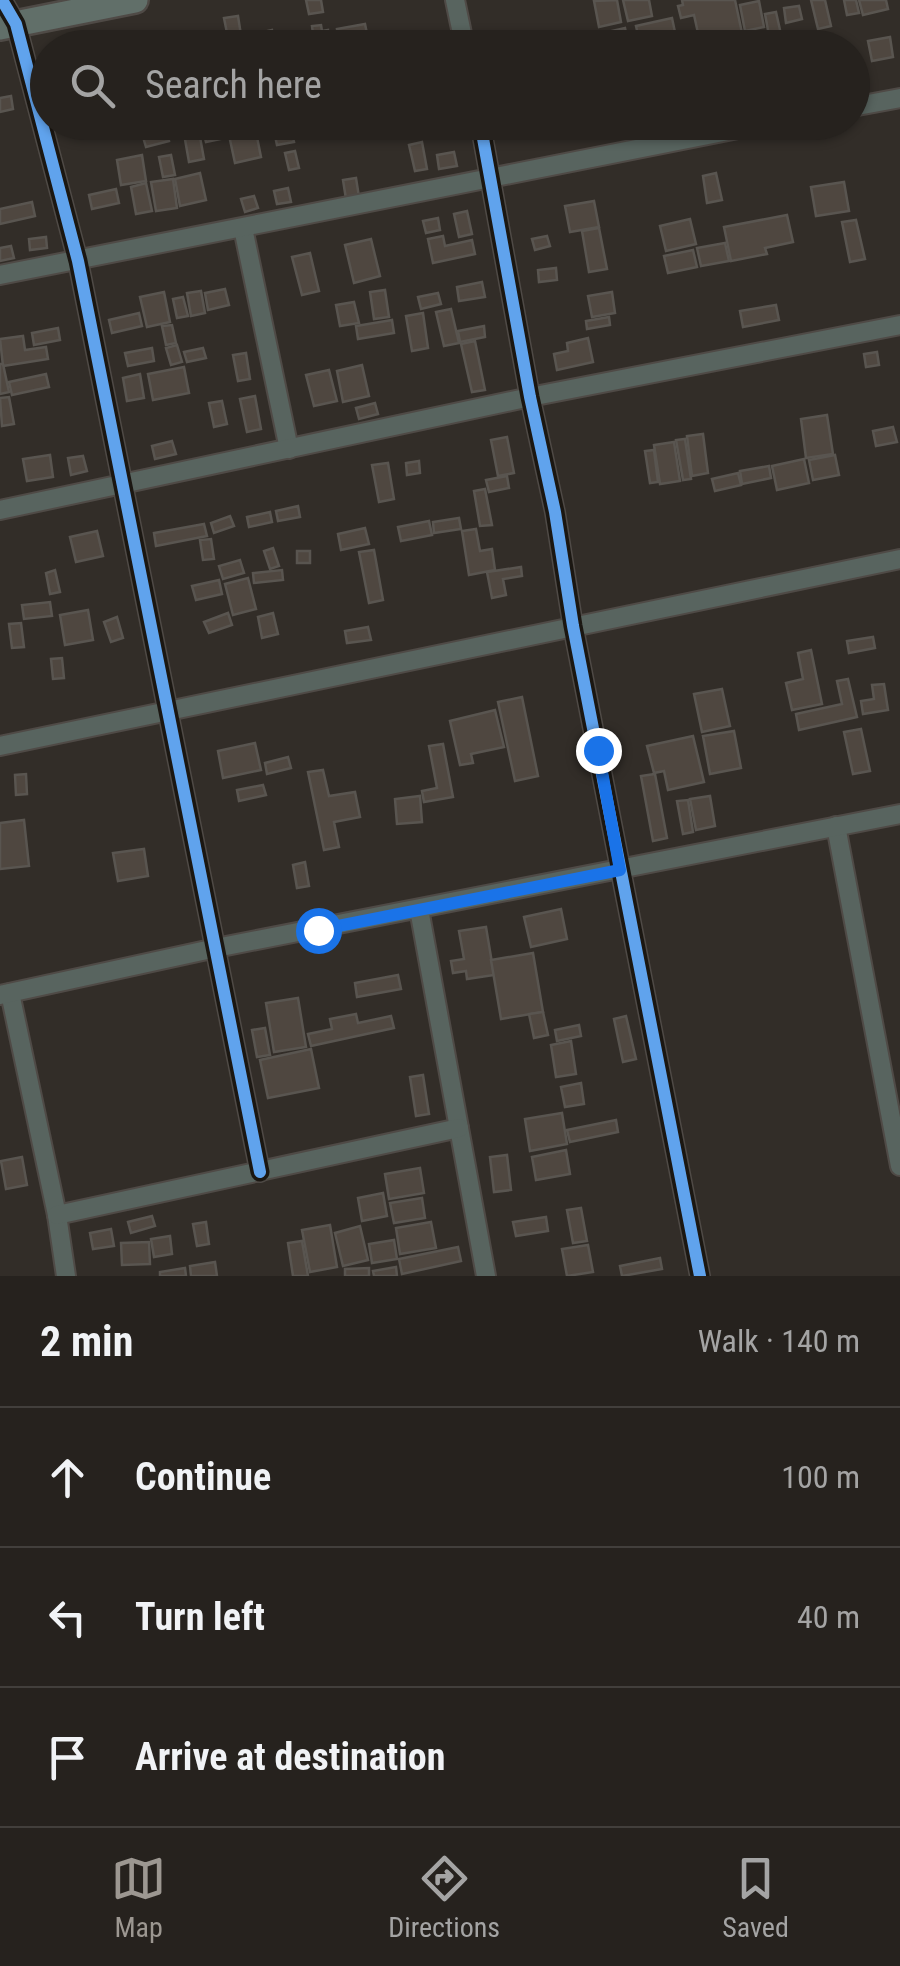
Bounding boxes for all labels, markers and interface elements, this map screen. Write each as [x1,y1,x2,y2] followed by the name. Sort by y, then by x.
[30,30,870,140] search box
[65,58,120,113] icon: search
[145,63,322,107] text: Search here
[576,728,622,774] route end
[296,908,342,954] route start
[40,1317,133,1366] text: 2 min
[698,1322,860,1360] text: Walk · 140 m
[40,1450,95,1505] icon: ahead
[135,1455,271,1499] text: Continue
[781,1458,860,1496] text: 100 m
[40,1590,95,1645] icon: left
[135,1595,265,1639] text: Turn left
[797,1598,860,1636] text: 40 m
[40,1730,95,1785] icon: arrive
[135,1735,445,1779] text: Arrive at destination
[111,1851,166,1944] tab: Map
[388,1851,500,1944] tab: Directions
[722,1851,789,1944] tab: Saved

